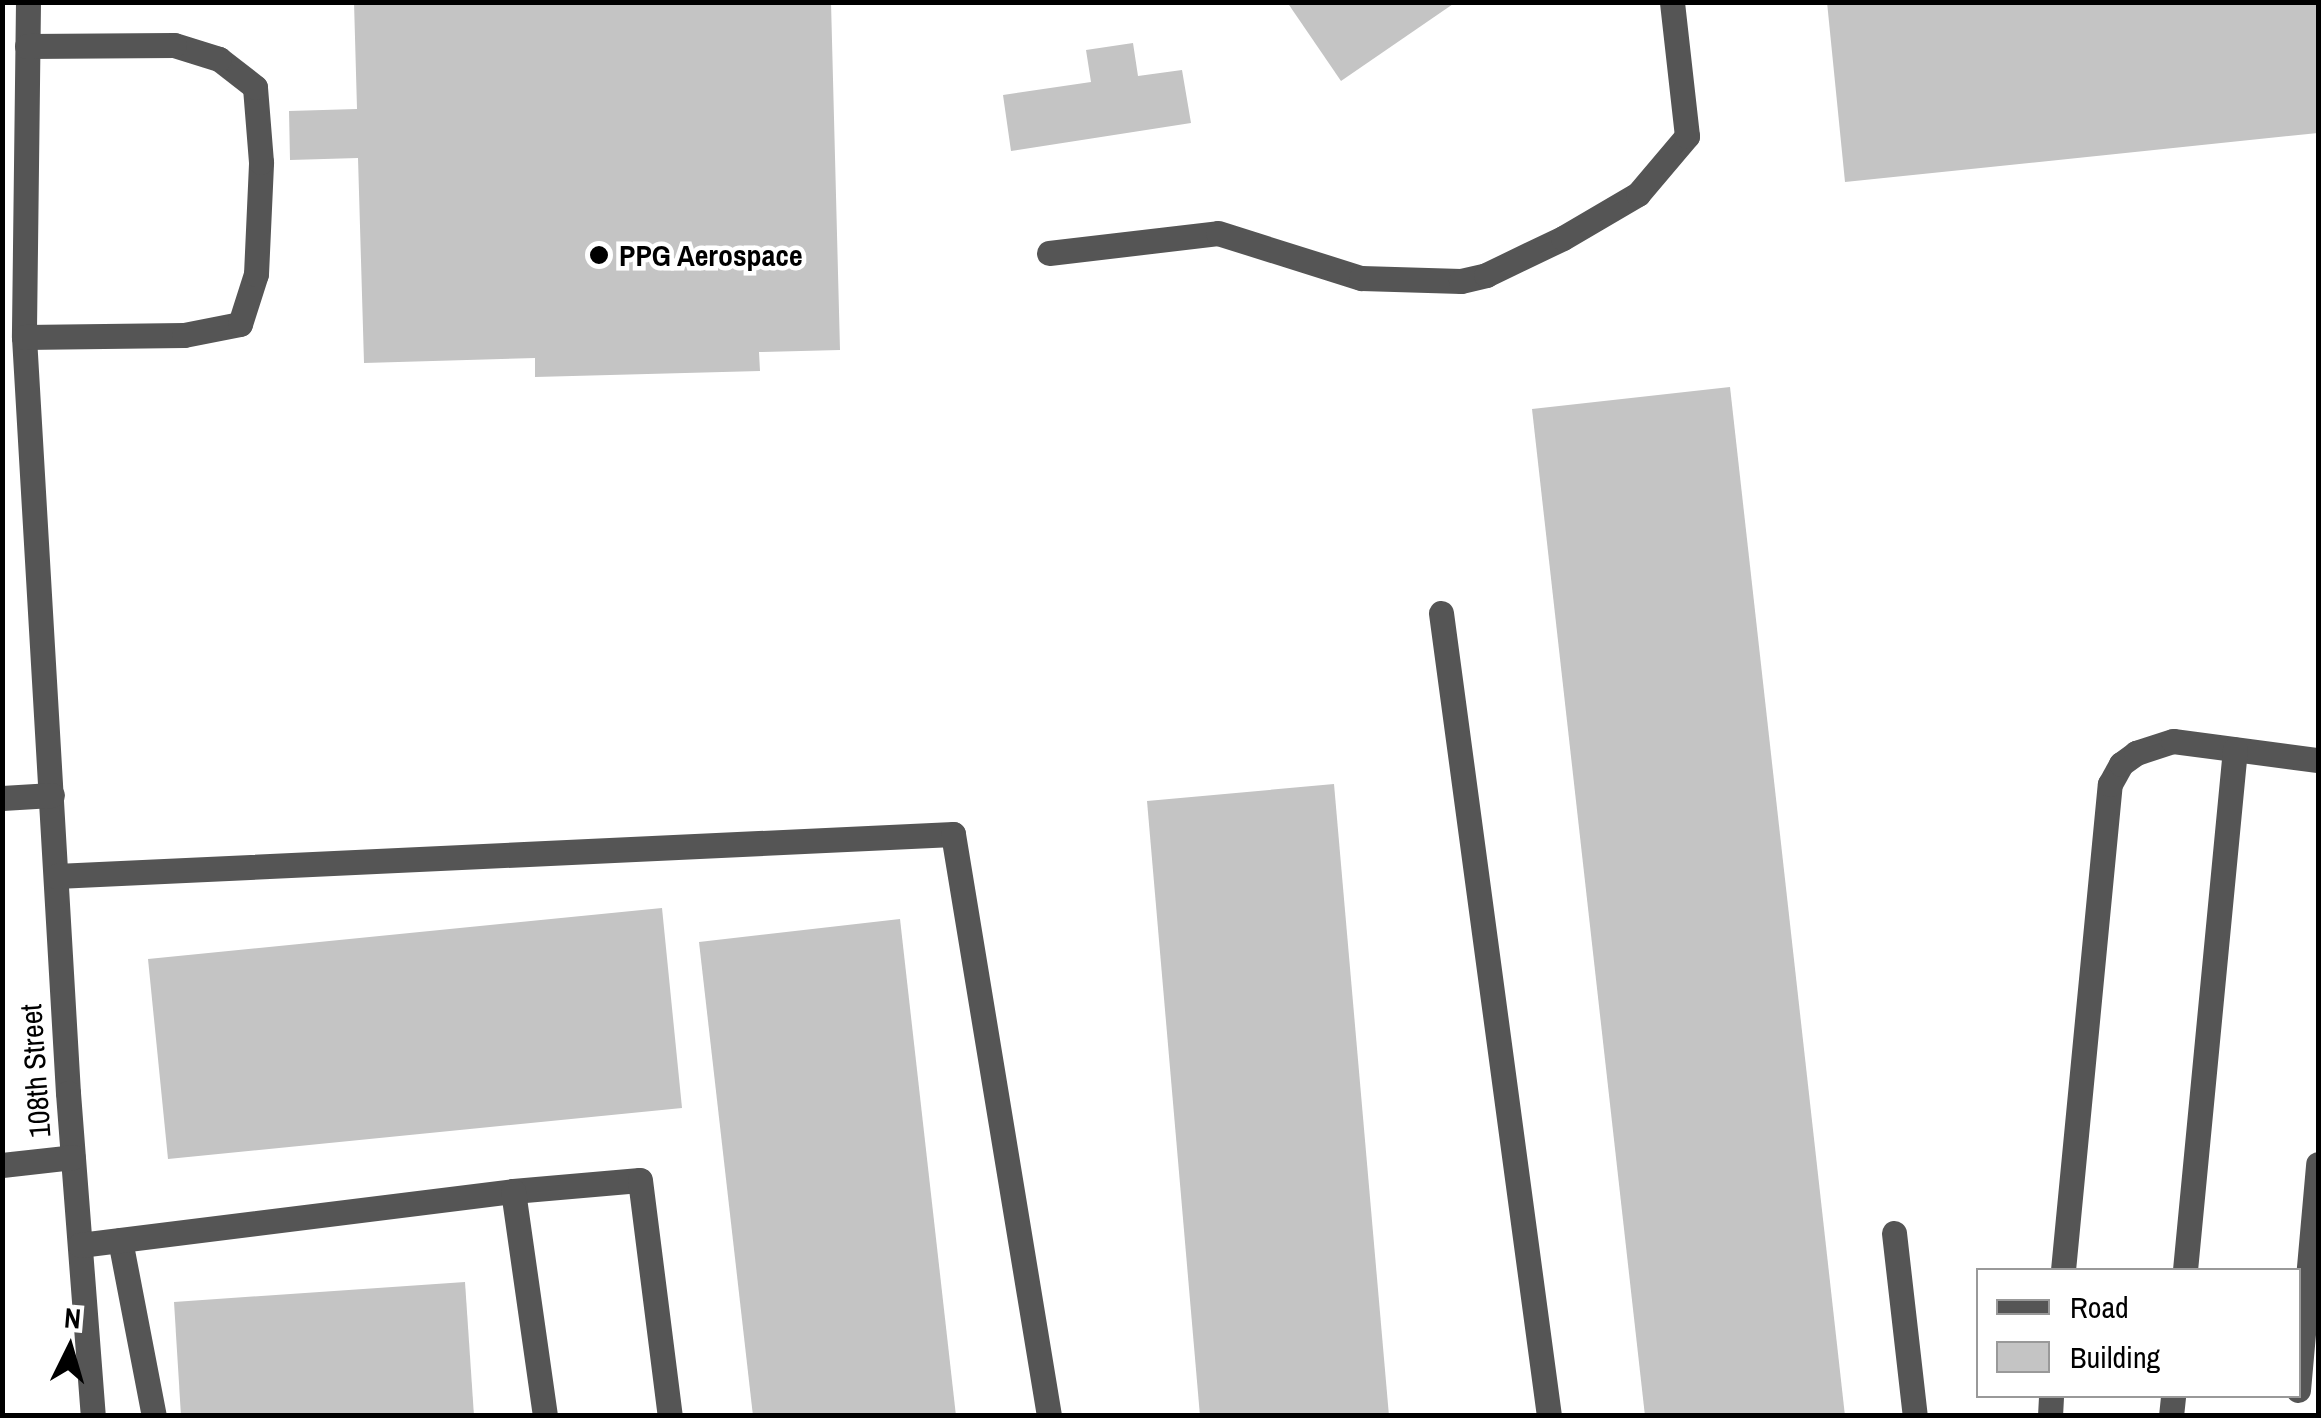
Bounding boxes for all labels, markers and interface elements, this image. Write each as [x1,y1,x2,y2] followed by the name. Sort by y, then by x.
[619,237,804,273] place label: PPG Aerospace
[588,244,610,266] marker: PPG Aerospace
[12,1003,58,1139] street label: 108th Street
[1976,1268,2301,1398] legend
[2070,1287,2129,1327] text: Road
[20,1298,120,1398] north arrow
[63,1298,83,1338] text: N
[2070,1337,2160,1377] text: Building

